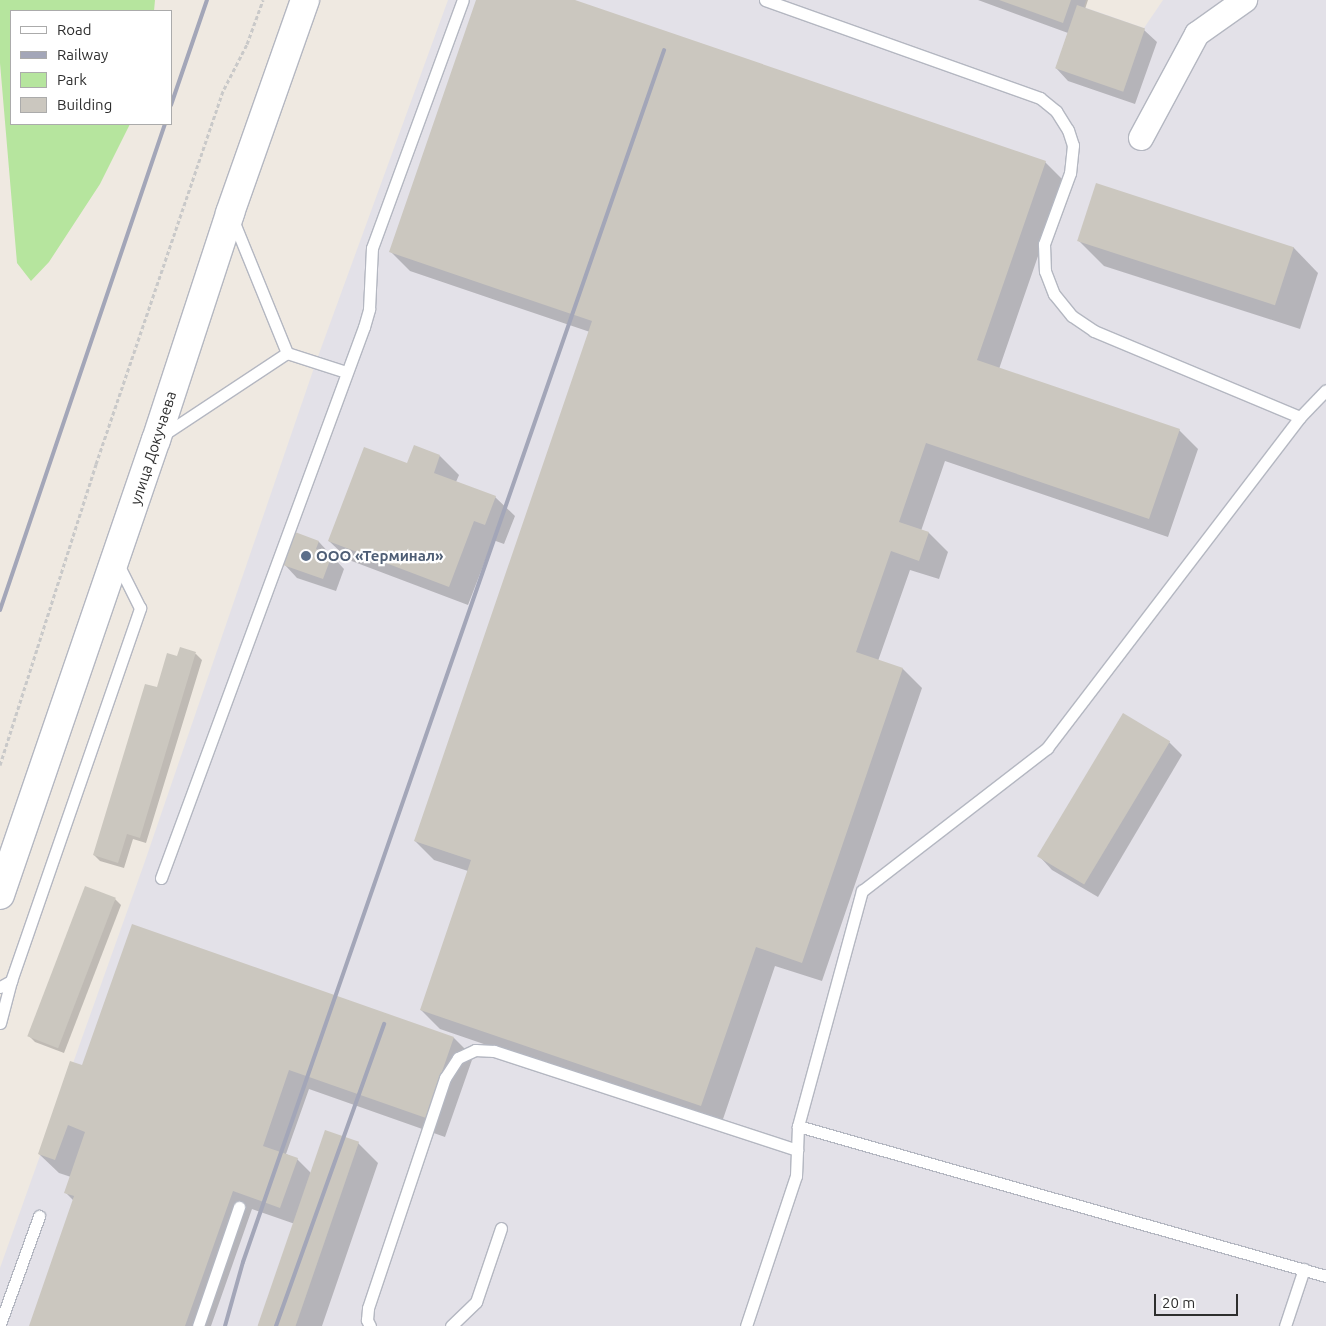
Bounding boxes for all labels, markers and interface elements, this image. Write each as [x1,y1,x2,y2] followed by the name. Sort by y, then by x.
[10,10,172,125] legend
[57,21,92,38] text: Road
[57,46,108,63] text: Railway
[57,71,87,88] text: Park
[57,96,112,113] text: Building
[126,389,180,507] street label: улица Докучаева
[316,547,444,565] place label: ООО «Терминал»
[300,550,312,562] marker: ООО «Терминал»
[1156,1284,1240,1316] scale bar
[1162,1294,1195,1311] text: 20 m

